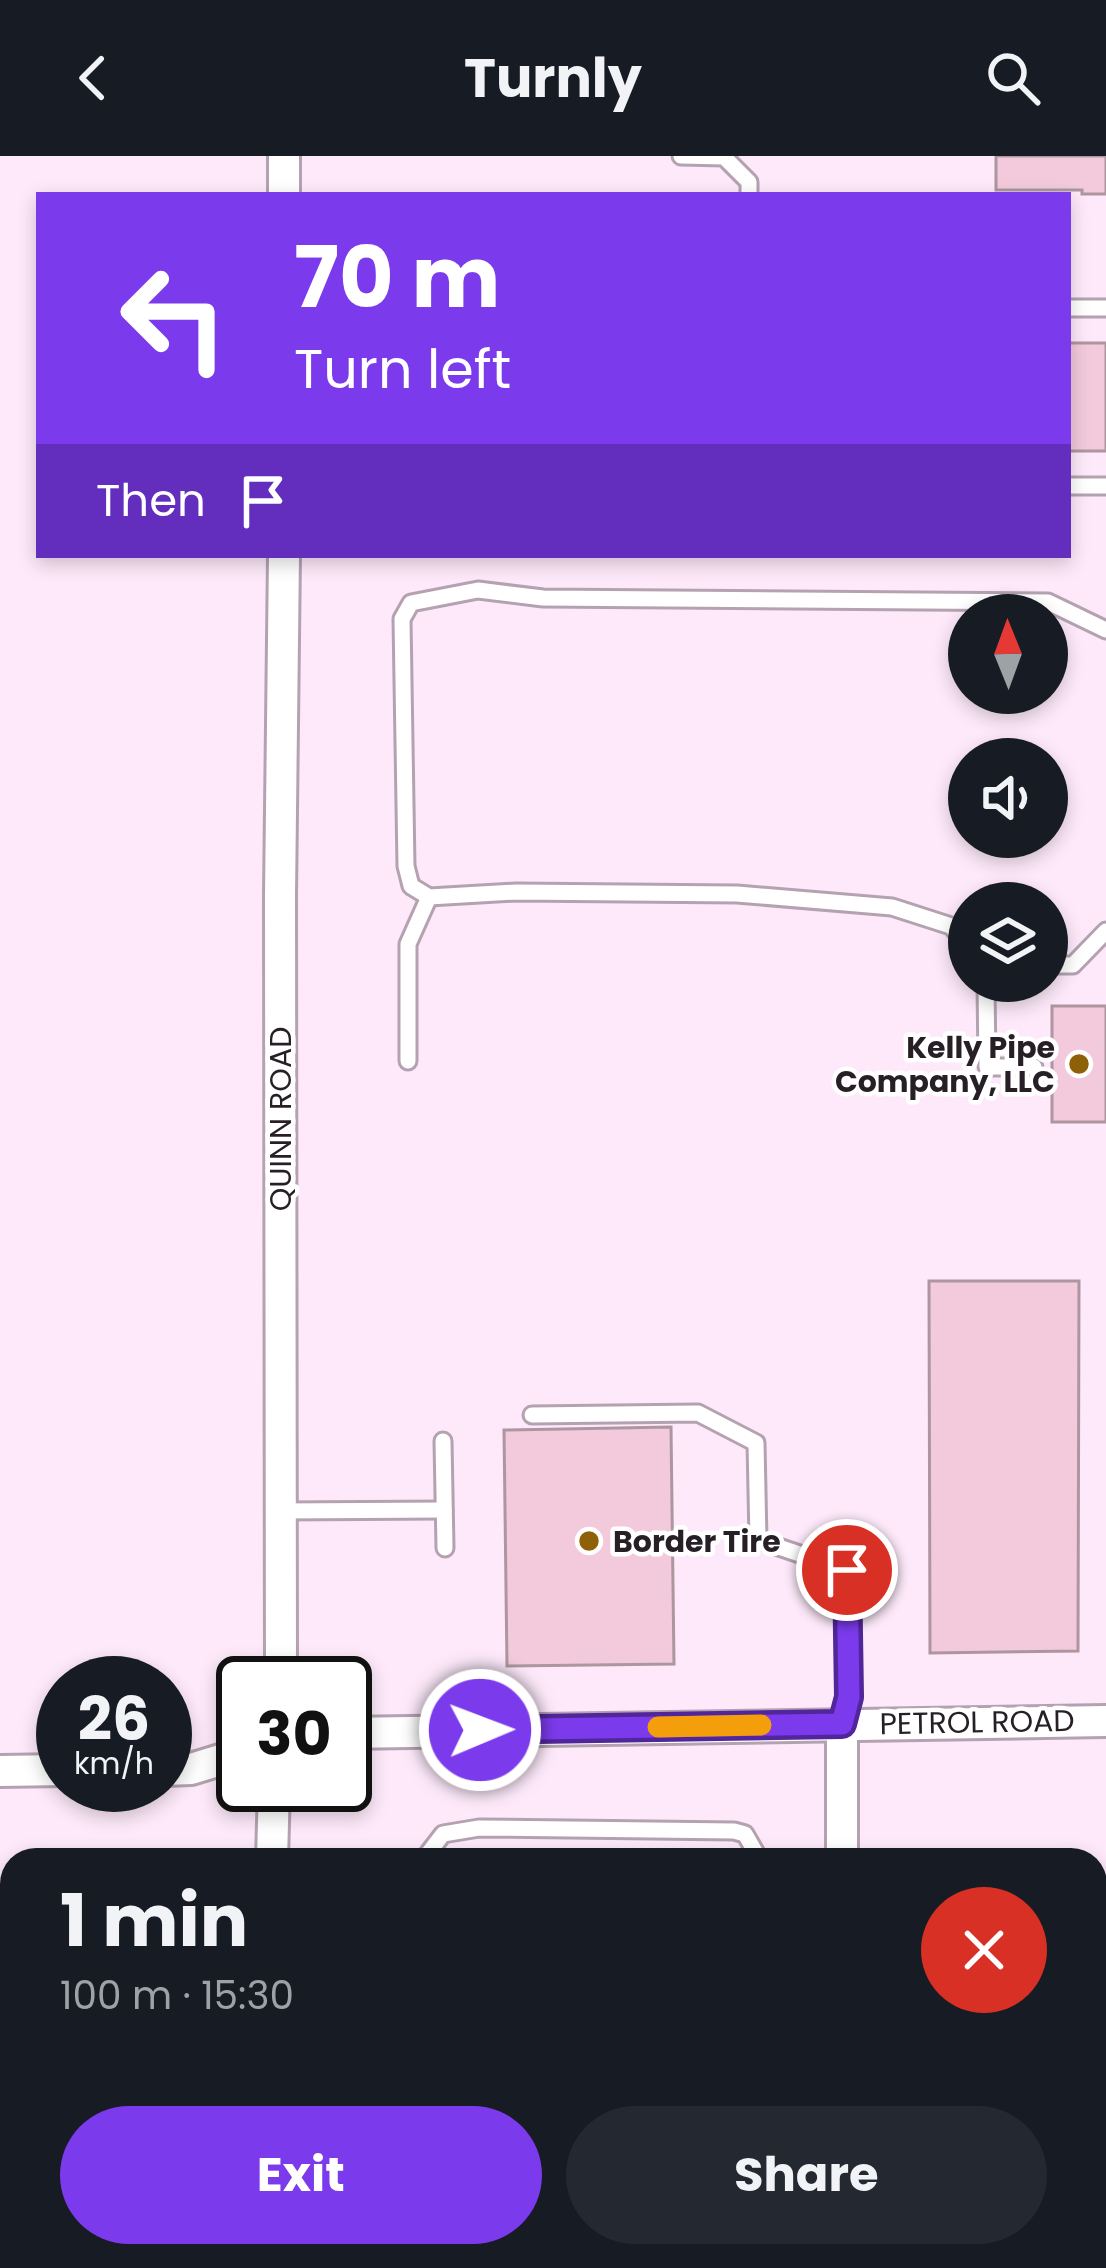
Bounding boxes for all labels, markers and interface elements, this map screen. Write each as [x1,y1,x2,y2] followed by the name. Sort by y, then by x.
[464,40,642,116] text: Turnly
[60,45,126,111] icon: back
[980,45,1046,111] icon: search
[294,219,500,336] text: 70 m
[96,240,252,396] icon: left
[294,331,511,407] text: Turn left
[230,468,296,534] icon: arrive
[96,469,206,532] text: Then
[948,594,1068,714] north arrow
[948,594,1068,1002] map controls
[948,738,1068,858] button: sound
[948,882,1068,1002] button: layers
[835,1026,1055,1103] place label: Kelly Pipe Company, LLC
[259,1027,302,1211] street label: QUINN ROAD
[1066,1051,1092,1077] marker: Kelly Pipe Company, LLC
[796,1519,898,1621] pin
[613,1520,781,1563] place label: Border Tire
[576,1528,602,1554] marker: Border Tire
[814,1537,880,1603] icon: arrive
[216,1656,372,1812] speed limit sign: 30
[417,1667,543,1793] position arrow
[78,1677,150,1761] text: 26
[879,1699,1075,1745] street label: PETROL ROAD
[74,1742,154,1785] text: km/h
[60,1870,248,1971] text: 1 min
[921,1887,1047,2013] button: close
[60,1968,294,2023] text: 100 m · 15:30
[60,2106,542,2244] button: Exit
[566,2106,1047,2244] button: Share

